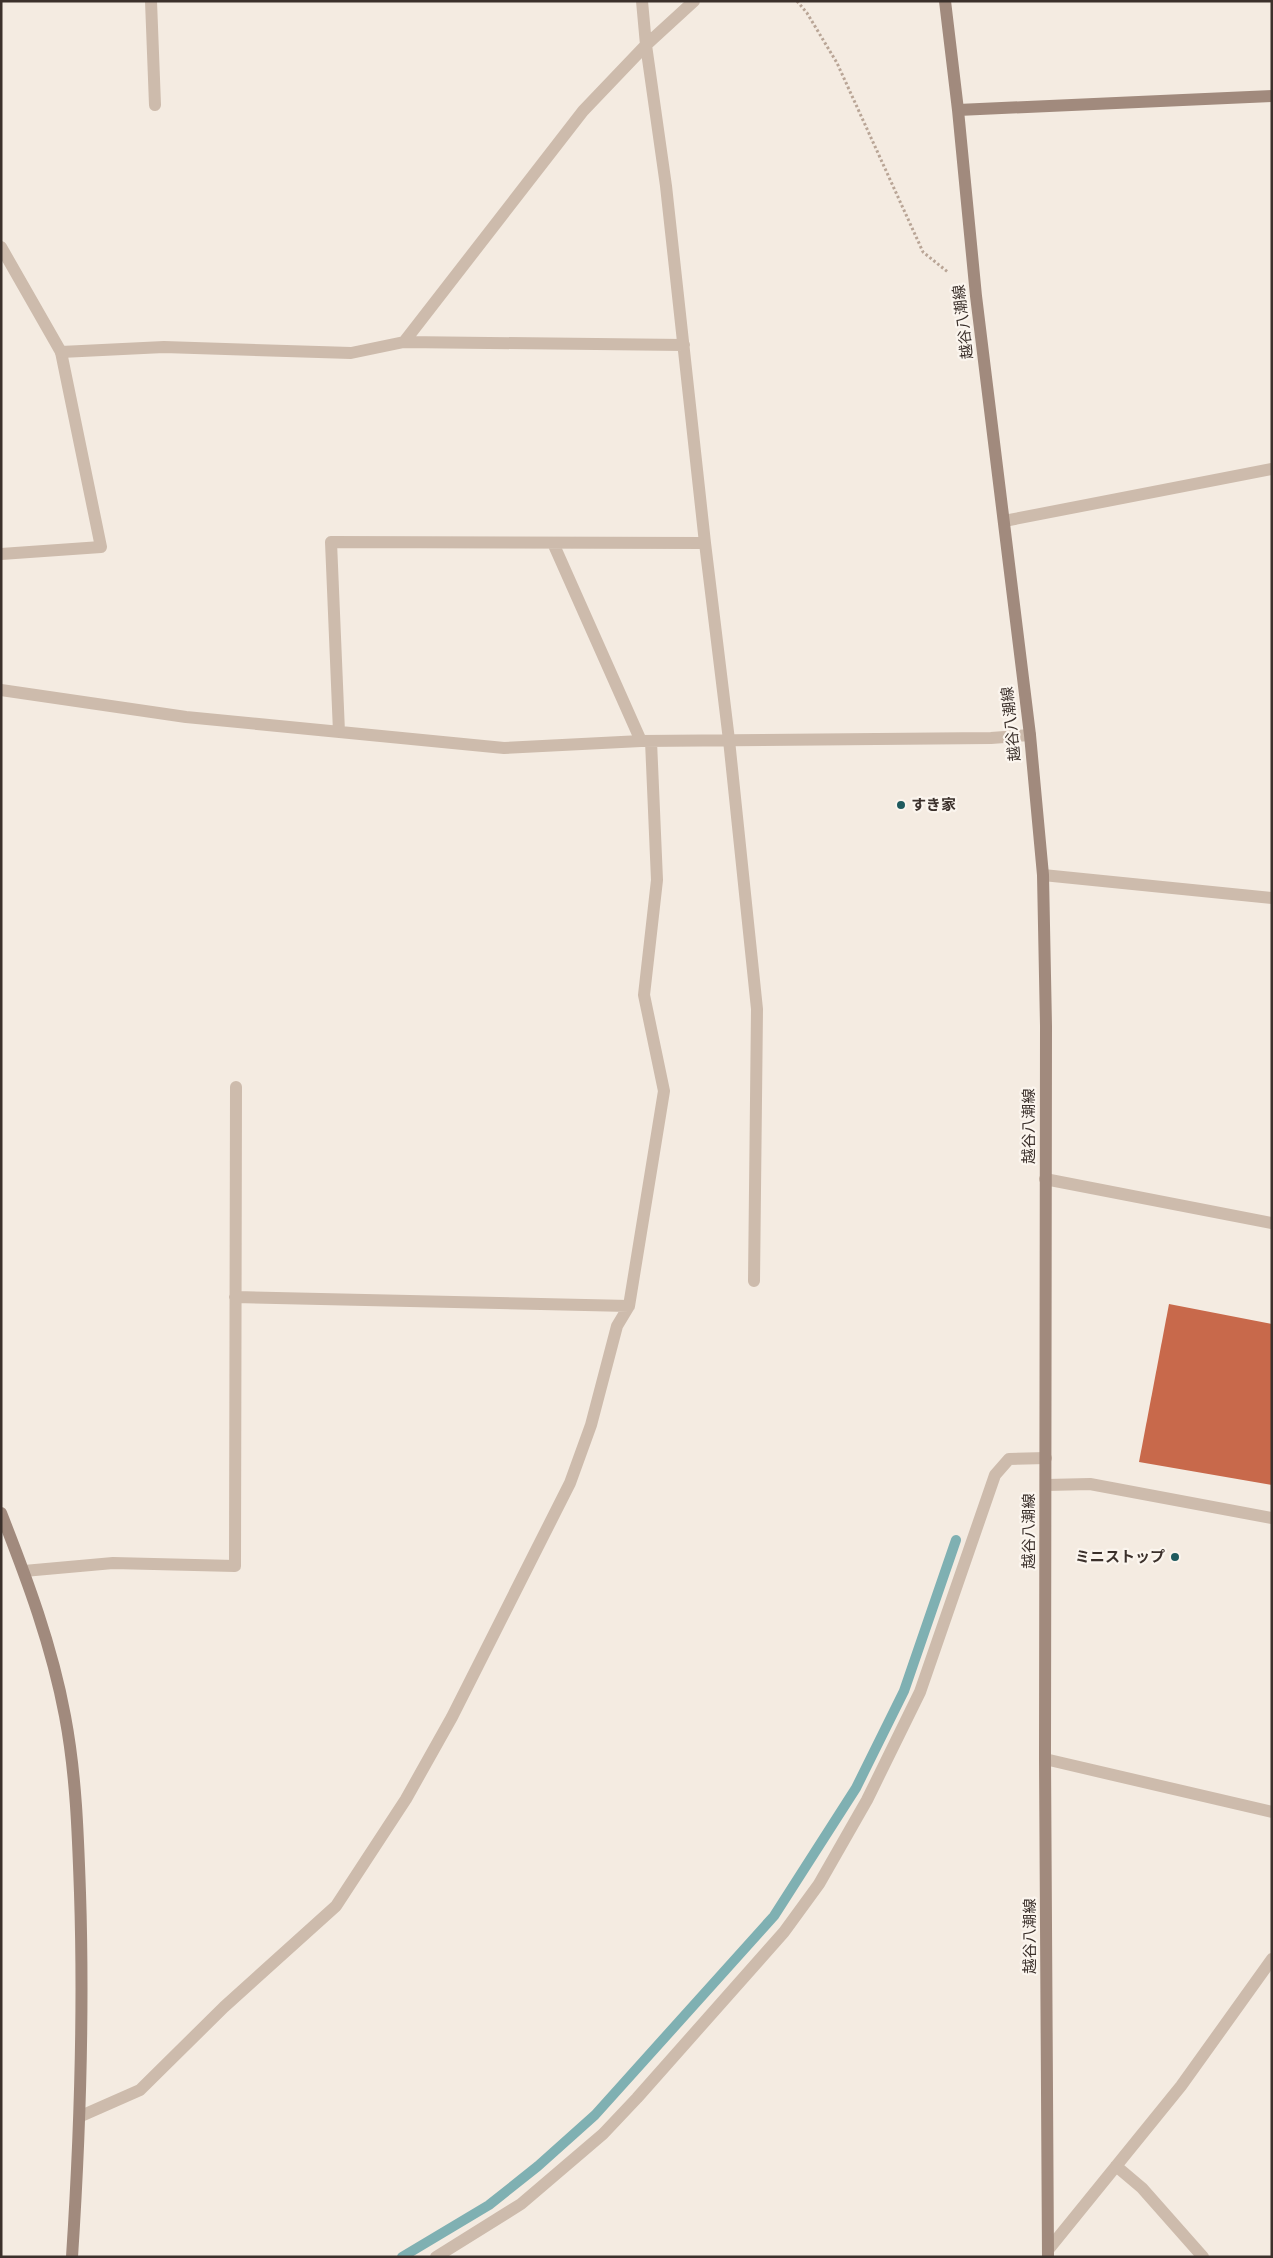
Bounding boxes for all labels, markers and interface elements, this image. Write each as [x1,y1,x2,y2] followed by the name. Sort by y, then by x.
[948,283,979,362] street label: 越谷八潮線
[996,686,1026,763] street label: 越谷八潮線
[911,794,956,816] place label: すき家
[895,799,907,811] marker: すき家
[1018,1088,1040,1165] street label: 越谷八潮線
[1018,1493,1040,1570] street label: 越谷八潮線
[1075,1546,1165,1568] place label: ミニストップ
[1169,1551,1181,1563] marker: ミニストップ
[1019,1898,1041,1975] street label: 越谷八潮線

